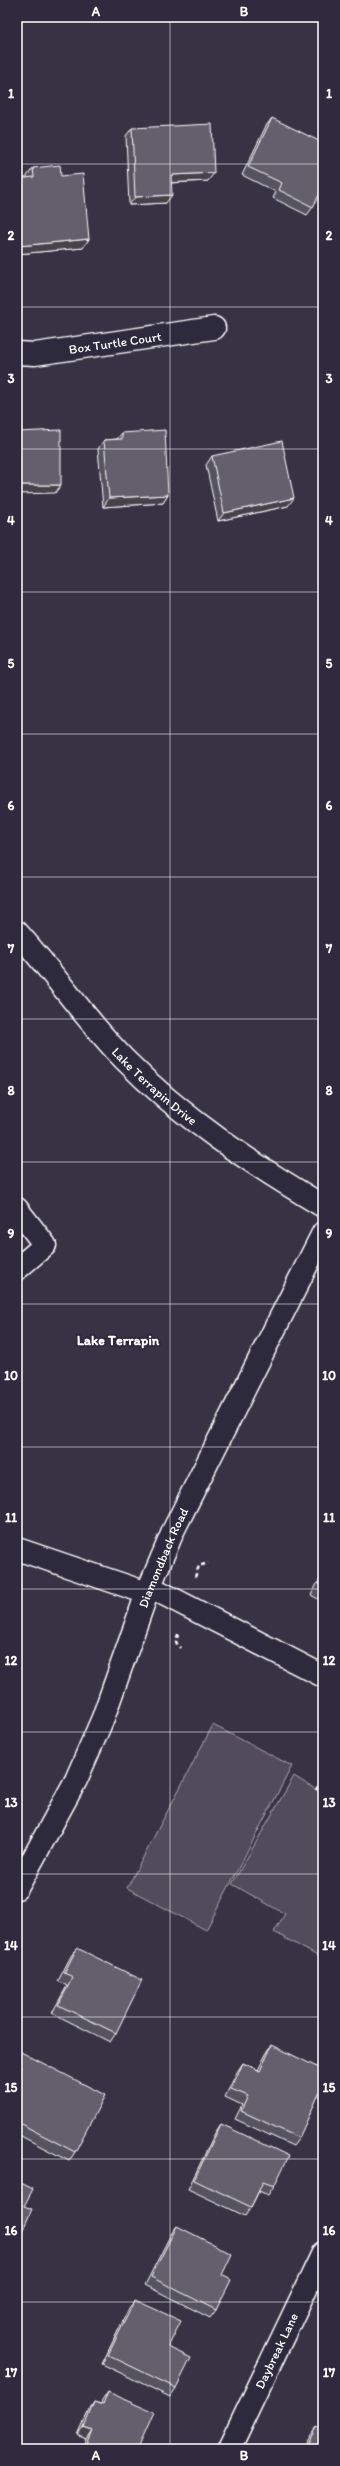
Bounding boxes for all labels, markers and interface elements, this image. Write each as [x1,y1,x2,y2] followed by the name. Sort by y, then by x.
[91,4,101,19] text: A
[240,4,249,19] text: B
[8,86,14,101] text: 1
[326,86,332,101] text: 1
[8,228,15,243] text: 2
[326,228,333,243] text: 2
[68,328,163,357] street label: Box Turtle Court
[7,371,15,386] text: 3
[325,371,333,386] text: 3
[7,513,15,528] text: 4
[325,513,333,528] text: 4
[8,656,15,671] text: 5
[326,656,333,671] text: 5
[8,798,15,813] text: 6
[326,798,333,813] text: 6
[7,941,15,956] text: 7
[325,941,333,956] text: 7
[109,1044,200,1128] street label: Lake Terrapin Drive
[7,1083,15,1098] text: 8
[325,1083,333,1098] text: 8
[8,1226,15,1241] text: 9
[326,1226,333,1241] text: 9
[77,1332,160,1349] district label: Lake Terrapin
[4,1368,18,1383] text: 10
[322,1368,336,1383] text: 10
[135,1505,191,1610] street label: Diamondback Road
[5,1510,17,1525] text: 11
[323,1510,335,1525] text: 11
[5,1653,18,1668] text: 12
[323,1653,336,1668] text: 12
[4,1795,18,1810] text: 13
[322,1795,336,1810] text: 13
[4,1938,18,1953] text: 14
[322,1938,336,1953] text: 14
[5,2080,18,2095] text: 15
[323,2080,336,2095] text: 15
[5,2223,18,2238] text: 16
[323,2223,336,2238] text: 16
[252,2310,301,2391] street label: Daybreak Lane
[5,2365,18,2380] text: 17
[323,2365,336,2380] text: 17
[91,2448,101,2463] text: A
[240,2448,249,2463] text: B

